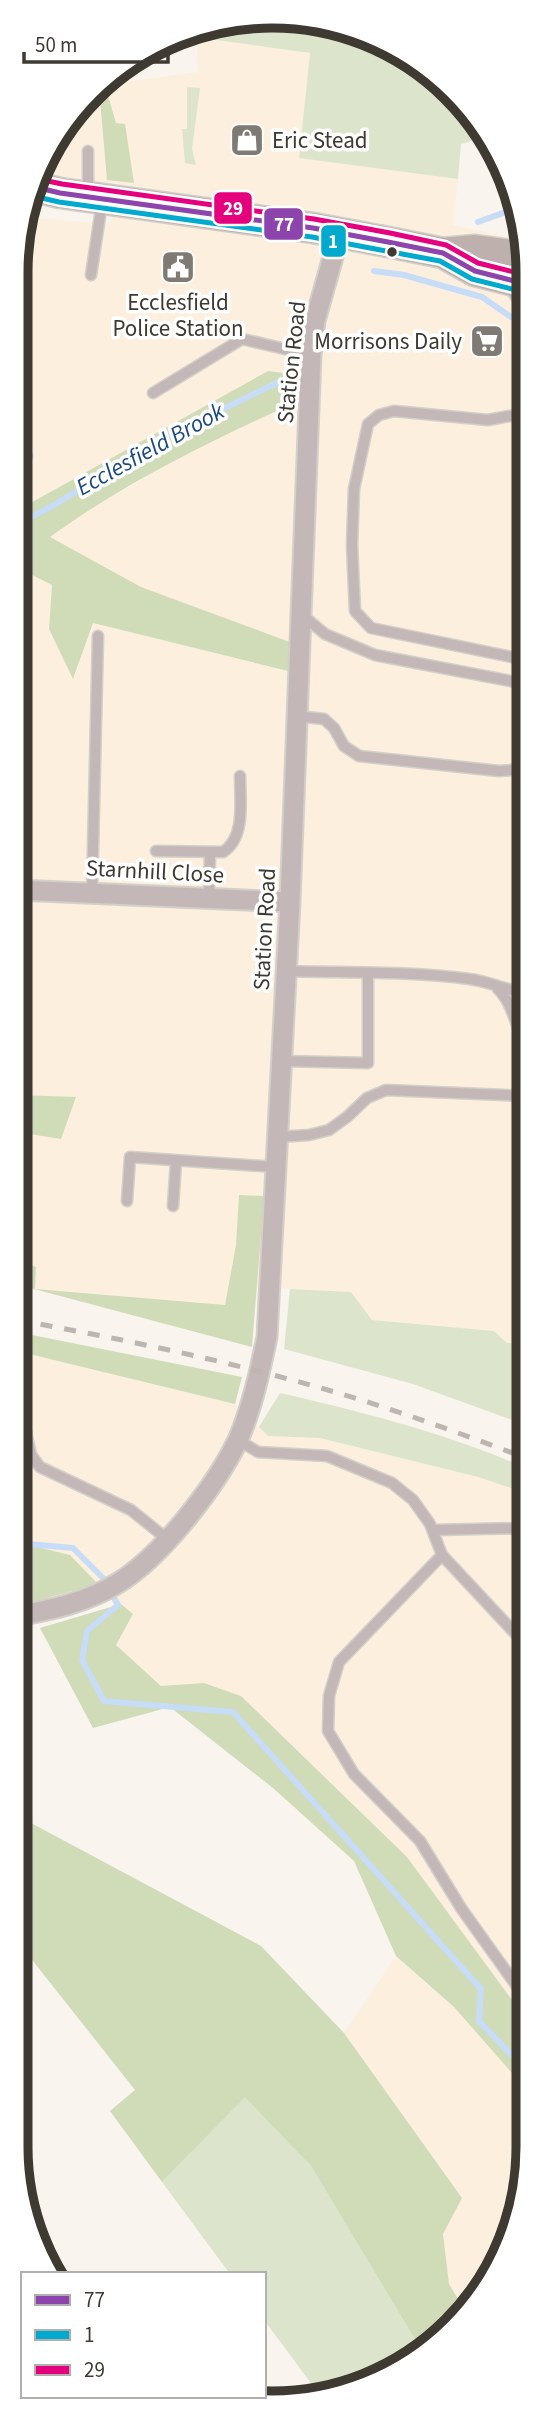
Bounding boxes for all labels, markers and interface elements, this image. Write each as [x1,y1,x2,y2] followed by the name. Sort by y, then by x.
[24,21,168,65] scale bar
[35,30,77,60] text: 50 m
[228,121,266,159] shop icon: Eric Stead
[272,124,368,157] place label: Eric Stead
[213,191,253,225] line badge: 29
[223,196,243,223] text: 29
[263,207,304,241] line badge: 77
[274,212,294,239] text: 77
[320,224,347,258] line badge: 1
[328,229,338,256] text: 1
[385,245,399,259] unlabelled marker
[159,248,197,286] public building icon: Ecclesfield Police Station
[112,286,244,345] place label: Ecclesfield Police Station
[269,299,314,425] street label: Station Road
[468,322,506,360] supermarket icon: Morrisons Daily
[314,325,462,358] place label: Morrisons Daily
[70,394,231,505] water label: Ecclesfield Brook
[85,851,225,892] street label: Starnhill Close
[245,867,284,991] street label: Station Road
[21,2272,266,2398] legend
[84,2285,105,2315] text: 77
[84,2320,94,2350] text: 1
[84,2355,105,2385] text: 29

